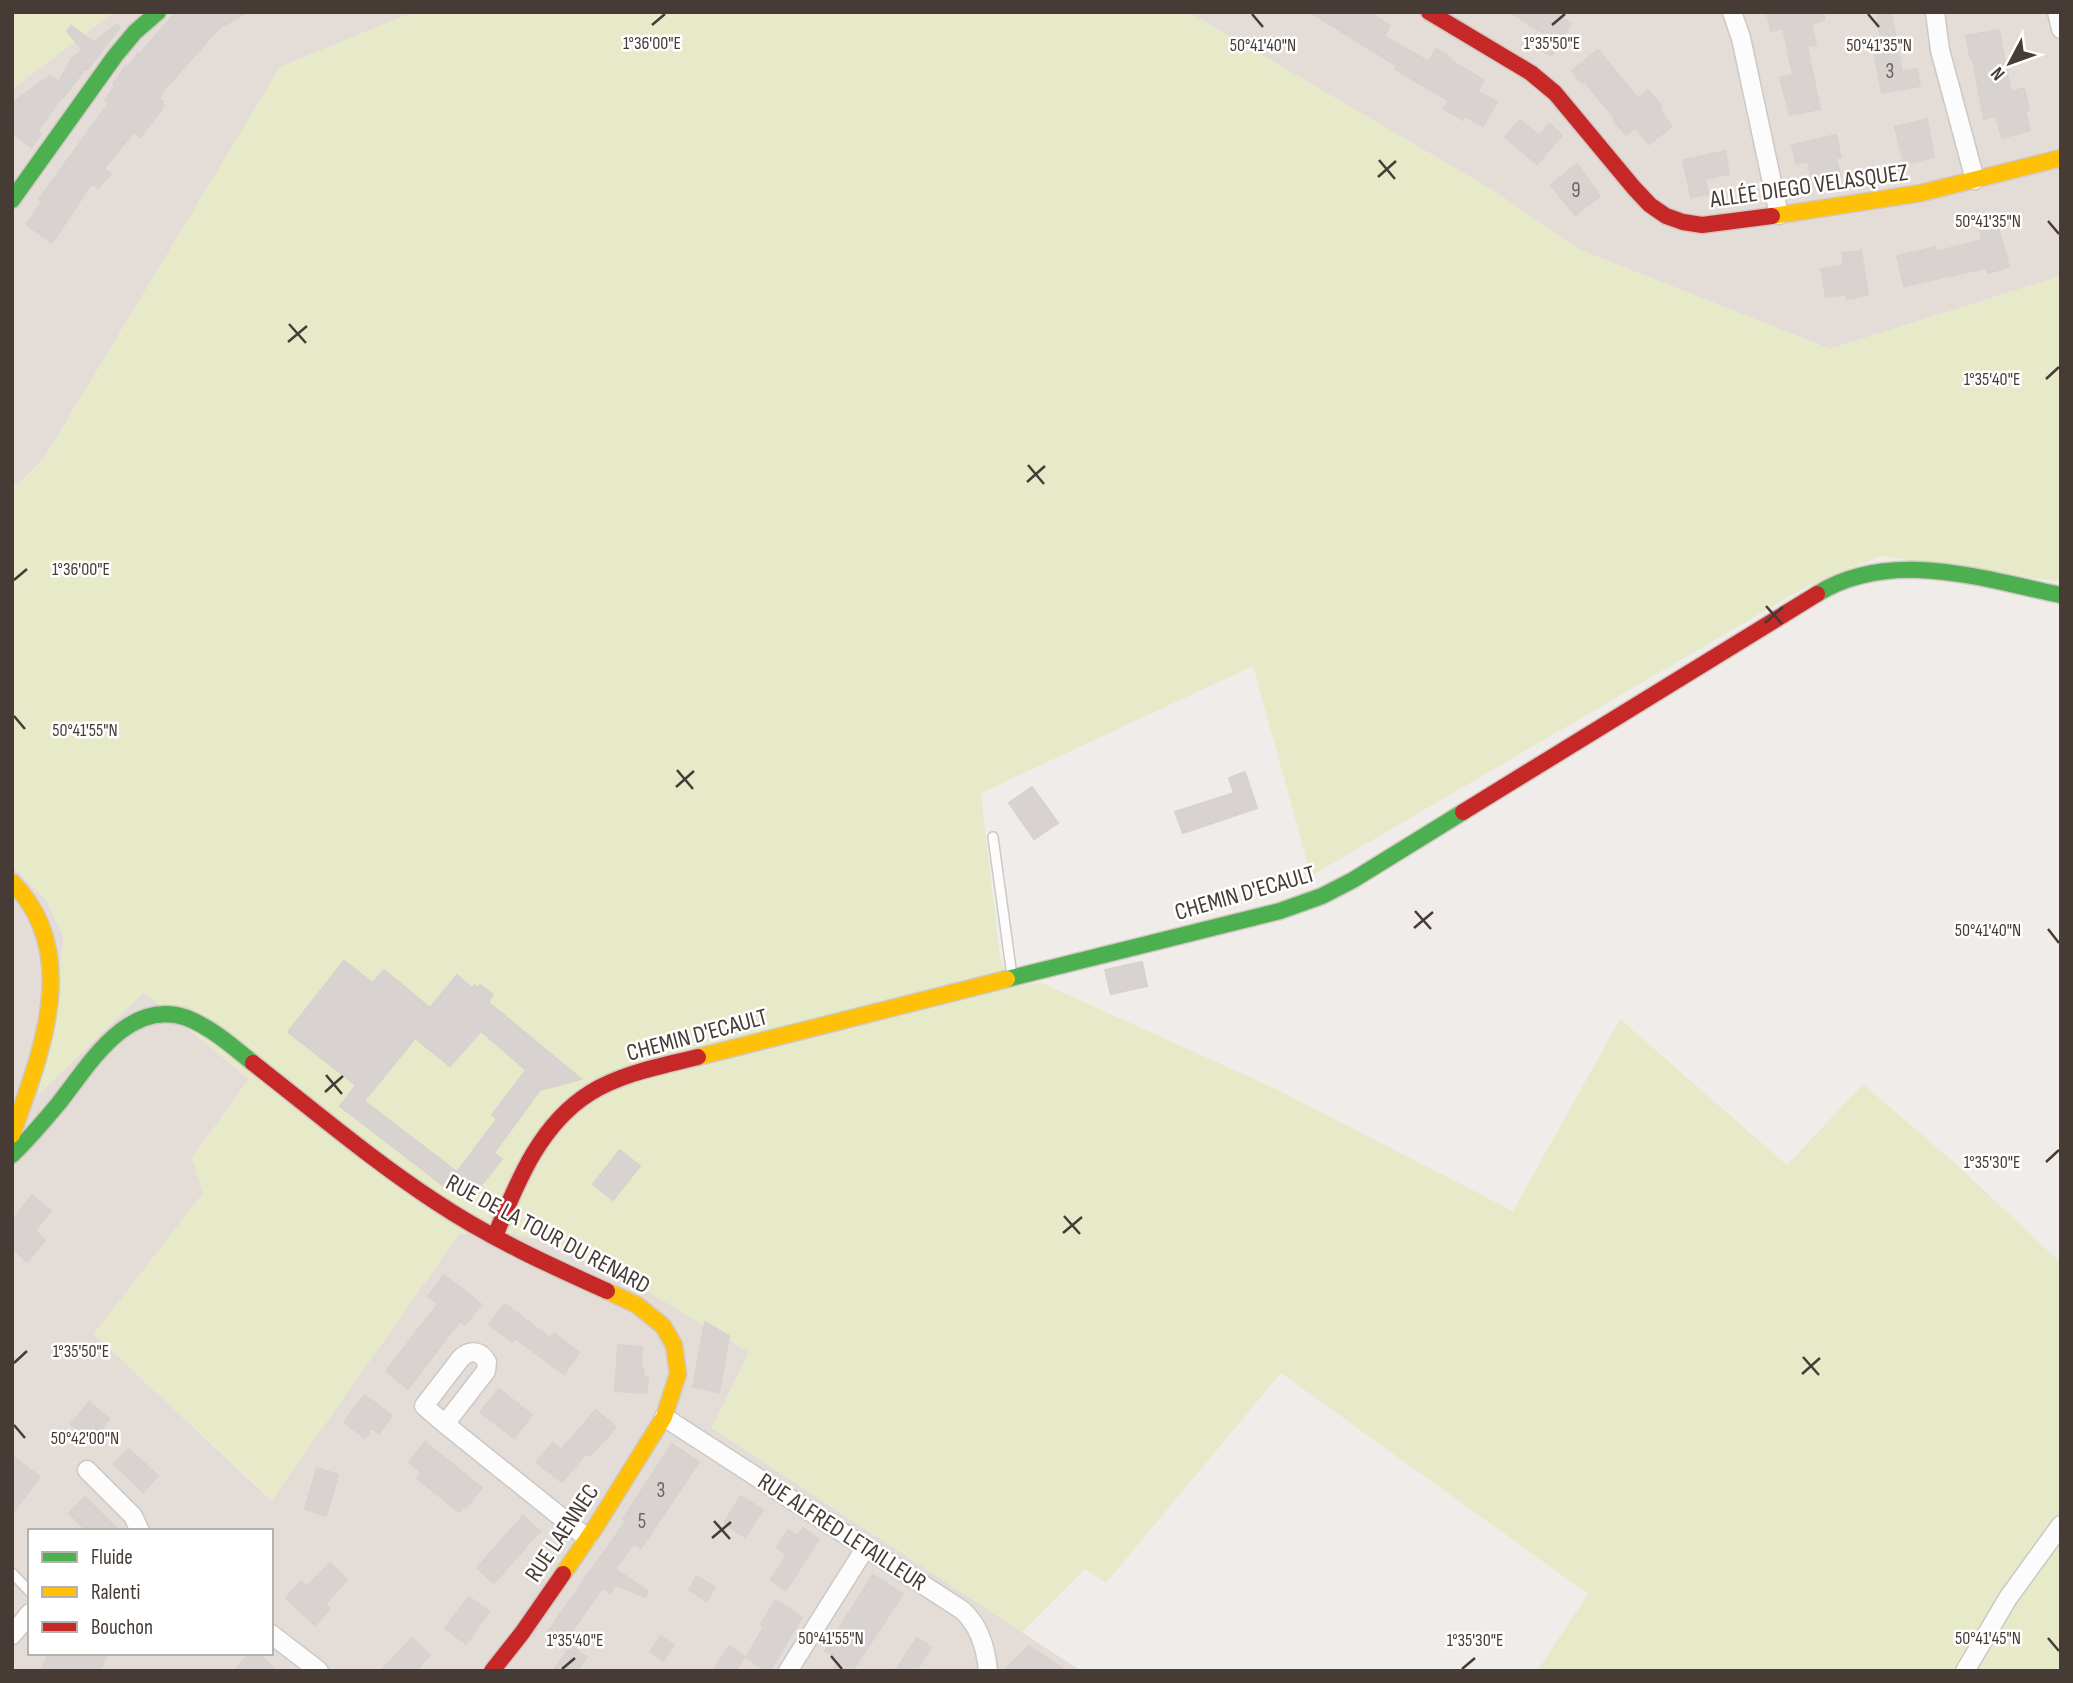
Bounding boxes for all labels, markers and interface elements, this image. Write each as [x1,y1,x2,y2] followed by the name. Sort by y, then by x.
[1975,28,2045,98] north arrow
[623,33,681,54] text: 1°36'00"E
[1524,33,1580,54] text: 1°35'50"E
[1230,35,1296,56] text: 50°41'40"N
[1846,35,1912,56] text: 50°41'35"N
[1886,59,1894,84] house number: 3
[1986,62,2010,85] text: N
[1707,158,1910,214] street label: ALLÉE DIEGO VELASQUEZ
[1571,178,1581,203] house number: 9
[1955,211,2021,232] text: 50°41'35"N
[1964,369,2020,390] text: 1°35'40"E
[52,559,110,580] text: 1°36'00"E
[52,720,118,741] text: 50°41'55"N
[1171,859,1319,927] street label: CHEMIN D'ECAULT
[1955,920,2021,941] text: 50°41'40"N
[623,1002,771,1068] street label: CHEMIN D'ECAULT
[1964,1152,2020,1173] text: 1°35'30"E
[441,1168,655,1300] street label: RUE DE LA TOUR DU RENARD
[53,1341,109,1362] text: 1°35'50"E
[51,1428,119,1449] text: 50°42'00"N
[752,1467,932,1597] street label: RUE ALFRED LETAILLEUR
[657,1478,665,1503] house number: 3
[519,1479,605,1587] street label: RUE LAENNEC
[638,1509,646,1534] house number: 5
[28,1529,273,1655] legend
[91,1545,133,1570] text: Fluide
[91,1580,140,1605] text: Ralenti
[91,1615,153,1640] text: Bouchon
[798,1628,864,1649] text: 50°41'55"N
[1955,1628,2021,1649] text: 50°41'45"N
[547,1630,603,1651] text: 1°35'40"E
[1447,1630,1503,1651] text: 1°35'30"E

